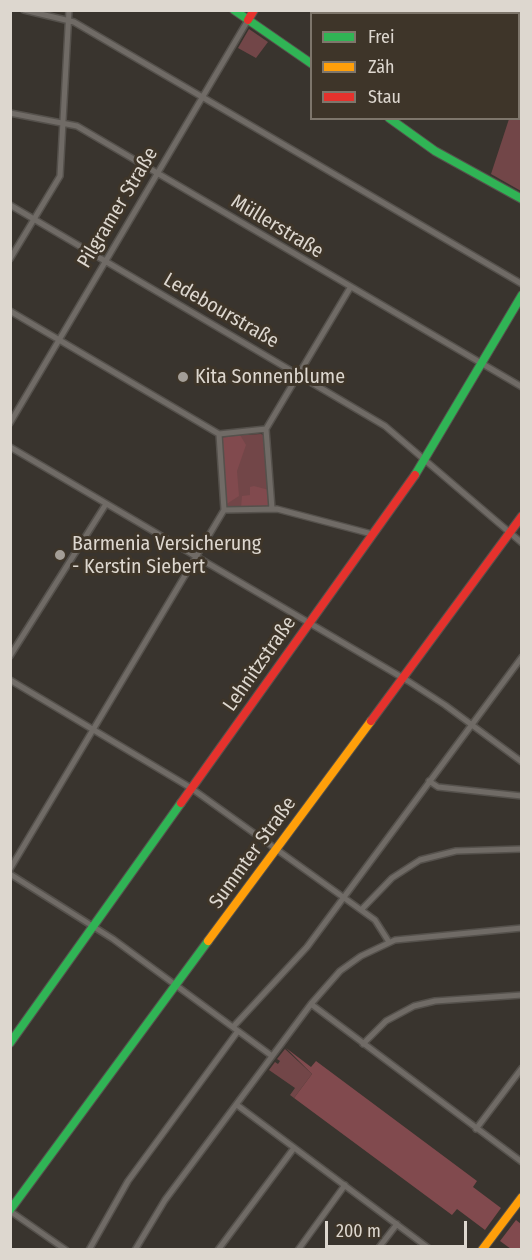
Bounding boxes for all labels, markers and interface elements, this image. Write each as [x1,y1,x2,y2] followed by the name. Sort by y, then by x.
[310,12,520,120] legend
[368,26,394,48] text: Frei
[368,56,395,78] text: Zäh
[368,86,401,108] text: Stau
[73,143,163,273] street label: Pilgramer Straße
[226,190,328,264] street label: Müllerstraße
[159,268,283,354] street label: Ledebourstraße
[195,365,345,389] place label: Kita Sonnenblume
[176,370,190,384] marker: Kita Sonnenblume
[72,532,261,579] place label: Barmenia Versicherung - Kerstin Siebert
[53,548,67,562] marker: Barmenia Versicherung - Kerstin Siebert
[218,612,302,716] street label: Lehnitzstraße
[204,792,302,914] street label: Summter Straße
[328,1209,470,1247] scale bar
[336,1220,381,1242] text: 200 m

